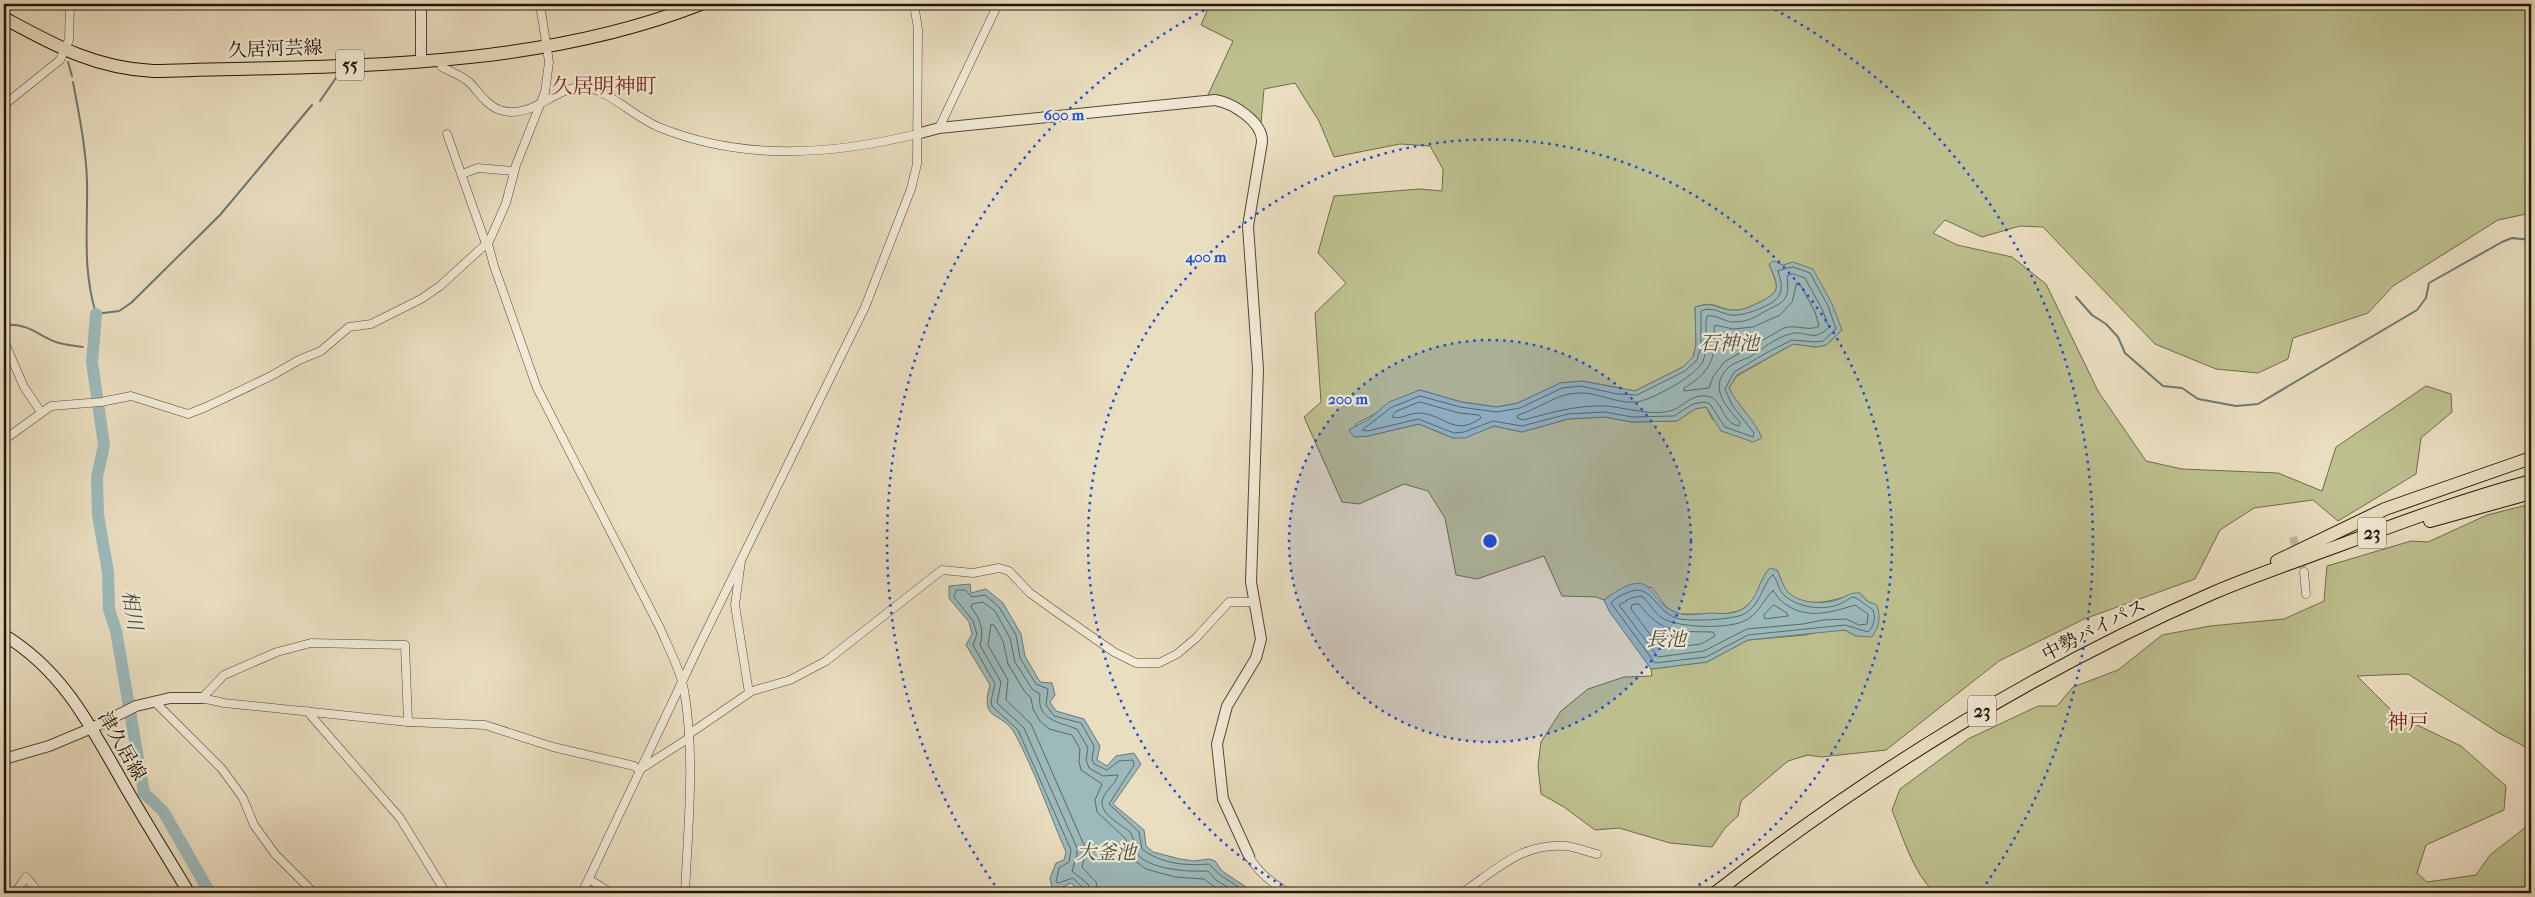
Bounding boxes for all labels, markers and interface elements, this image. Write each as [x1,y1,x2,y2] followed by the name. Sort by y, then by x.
[227,36,323,62] street label: 久居河芸線
[336,50,364,80] road number: 55
[552,74,657,98] district label: 久居明神町
[1044,106,1085,124] text: 600 m
[1184,248,1227,266] text: 400 m
[1699,332,1761,355] water label: 石神池
[1328,390,1368,408] text: 200 m
[2358,518,2386,548] road number: 23
[1481,532,1499,550] centre of rings
[117,588,147,634] water label: 相川
[2038,594,2150,666] street label: 中勢バイパス
[1646,628,1688,651] water label: 長池
[1968,696,1996,726] road number: 23
[93,708,151,784] street label: 津久居線
[2387,710,2429,734] district label: 神戸
[1076,841,1138,864] water label: 大釜池

